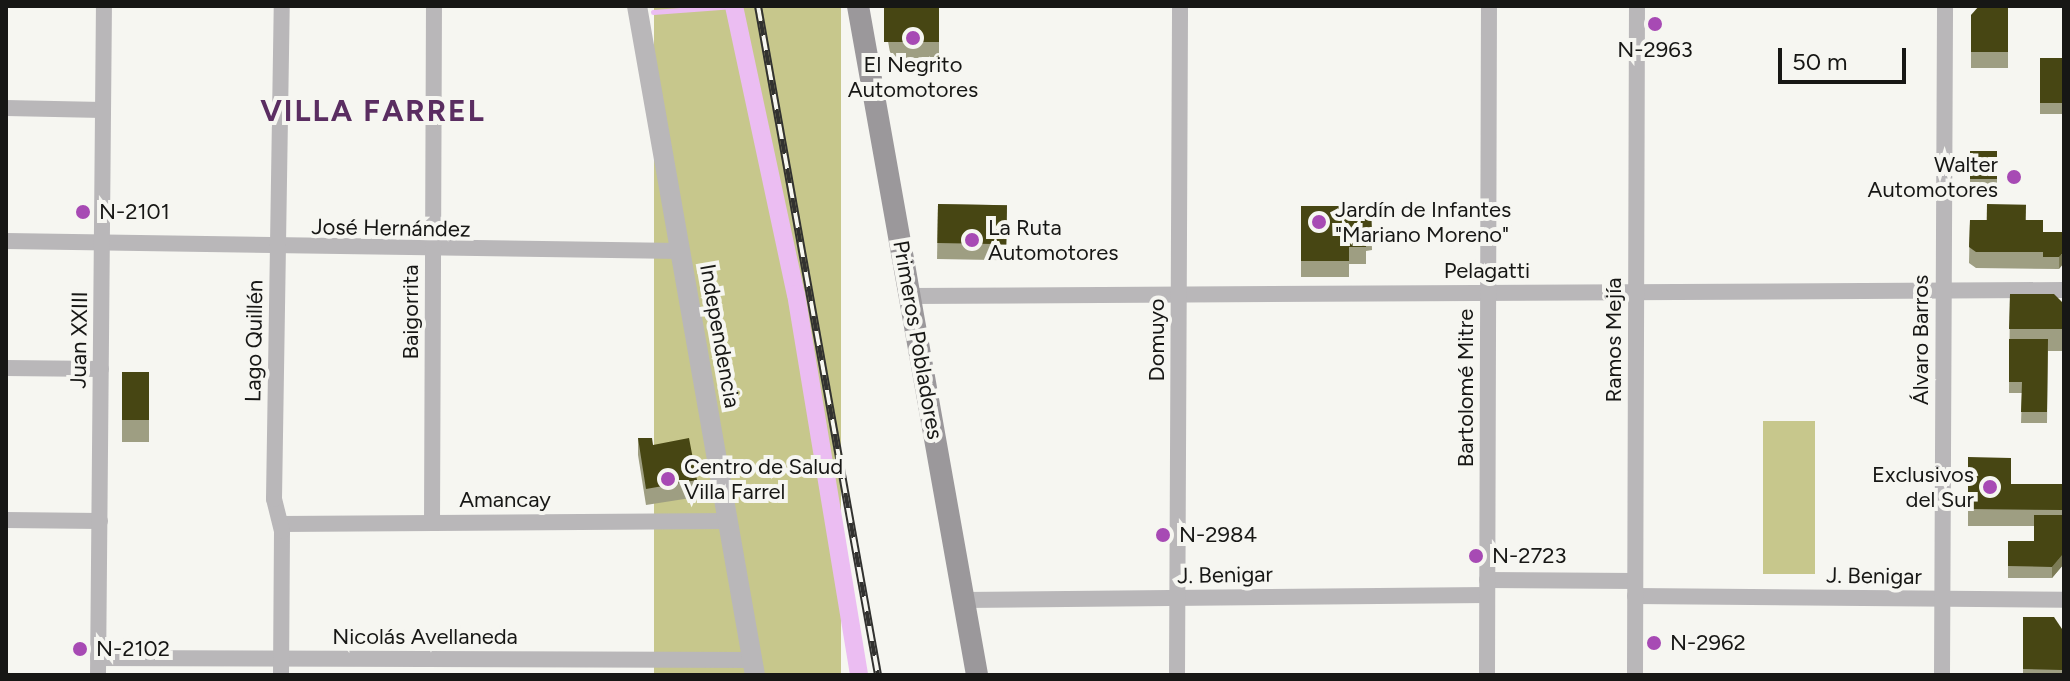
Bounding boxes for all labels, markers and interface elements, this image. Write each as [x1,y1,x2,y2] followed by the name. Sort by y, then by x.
[1646,15,1664,33] marker: N-2963
[904,29,922,47] marker: El Negrito Automotores
[1782,32,1910,82] scale bar
[1617,37,1693,63] place label: N-2963
[1792,47,1848,76] text: 50 m
[848,51,978,102] place label: El Negrito Automotores
[260,93,486,129] district label: VILLA FARREL
[1868,151,1998,202] place label: Walter Automotores
[2005,168,2023,186] marker: Walter Automotores
[1335,196,1511,248] place label: Jardín de Infantes "Mariano Moreno"
[99,199,170,225] place label: N-2101
[74,203,92,221] marker: N-2101
[311,213,471,243] street label: José Hernández
[1310,213,1328,231] marker: Jardín de Infantes "Mariano Moreno"
[988,214,1118,266] place label: La Ruta Automotores
[963,231,981,249] marker: La Ruta Automotores
[888,239,948,441] street label: Primeros Pobladores
[1444,258,1530,284] street label: Pelagatti
[694,262,746,410] street label: Independencia
[398,265,424,359] street label: Baigorrita
[1908,275,1934,405] street label: Álvaro Barros
[1601,277,1627,403] street label: Ramos Mejía
[240,280,268,402] street label: Lago Quillén
[65,291,93,389] street label: Juan XXIII
[1144,299,1170,381] street label: Domuyo
[1453,309,1479,467] street label: Bartolomé Mitre
[684,453,843,504] place label: Centro de Salud Villa Farrel
[1872,461,1974,512] place label: Exclusivos del Sur
[659,470,677,488] marker: Centro de Salud Villa Farrel
[1981,478,1999,496] marker: Exclusivos del Sur
[459,487,551,513] street label: Amancay
[1179,522,1257,548] place label: N-2984
[1154,526,1172,544] marker: N-2984
[1492,543,1567,569] place label: N-2723
[1467,547,1485,565] marker: N-2723
[1177,561,1273,589] street label: J. Benigar
[1826,562,1922,590] street label: J. Benigar
[332,624,518,650] street label: Nicolás Avellaneda
[1670,630,1746,656] place label: N-2962
[1645,634,1663,652] marker: N-2962
[96,636,170,662] place label: N-2102
[71,640,89,658] marker: N-2102

